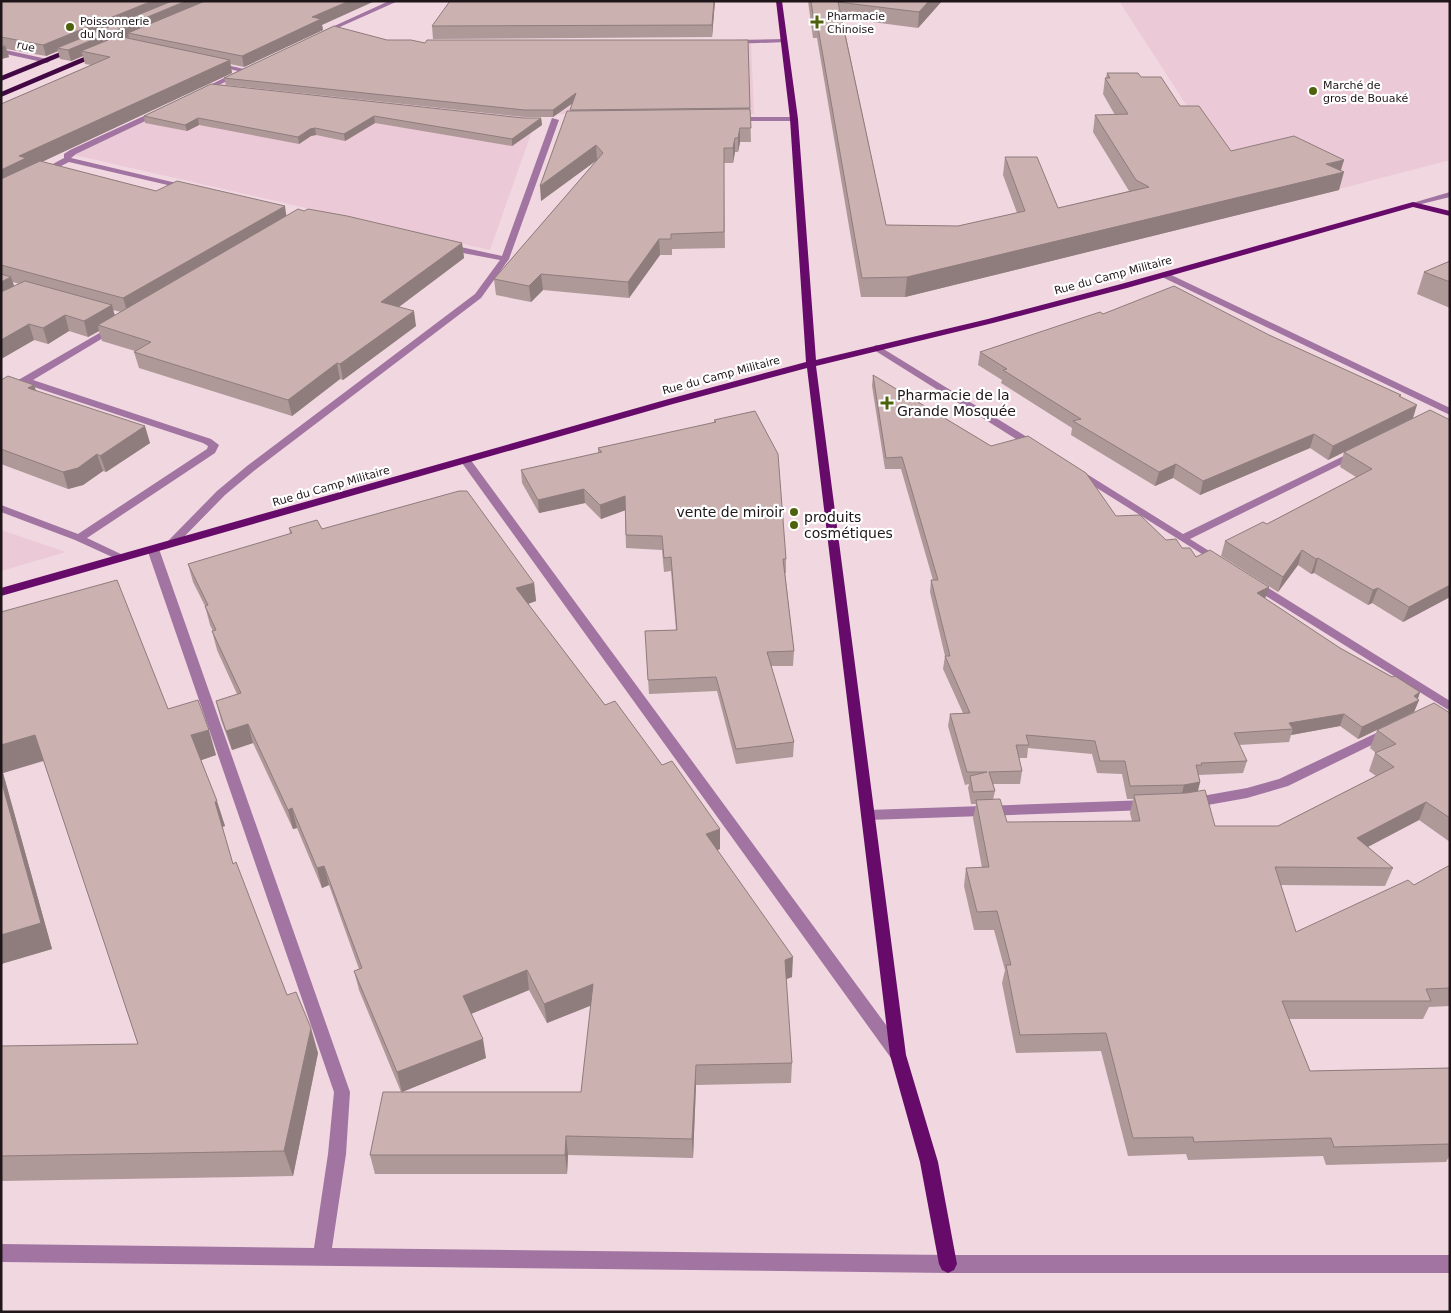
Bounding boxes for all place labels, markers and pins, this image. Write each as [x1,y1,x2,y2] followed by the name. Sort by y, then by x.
[827,10,885,36] place label: Pharmacie Chinoise
[80,15,150,41] place label: Poissonnerie du Nord
[811,16,823,28] marker: Pharmacie Chinoise
[64,21,76,33] marker: Poissonnerie du Nord
[1323,79,1408,105] place label: Marché de gros de Bouaké
[1307,85,1319,97] marker: Marché de gros de Bouaké
[897,387,1016,419] place label: Pharmacie de la Grande Mosquée
[881,397,893,409] marker: Pharmacie de la Grande Mosquée
[677,504,784,520] place label: vente de miroir
[788,506,800,518] marker: vente de miroir
[804,509,893,541] place label: produits cosmétiques
[788,519,800,531] marker: produits cosmétiques

